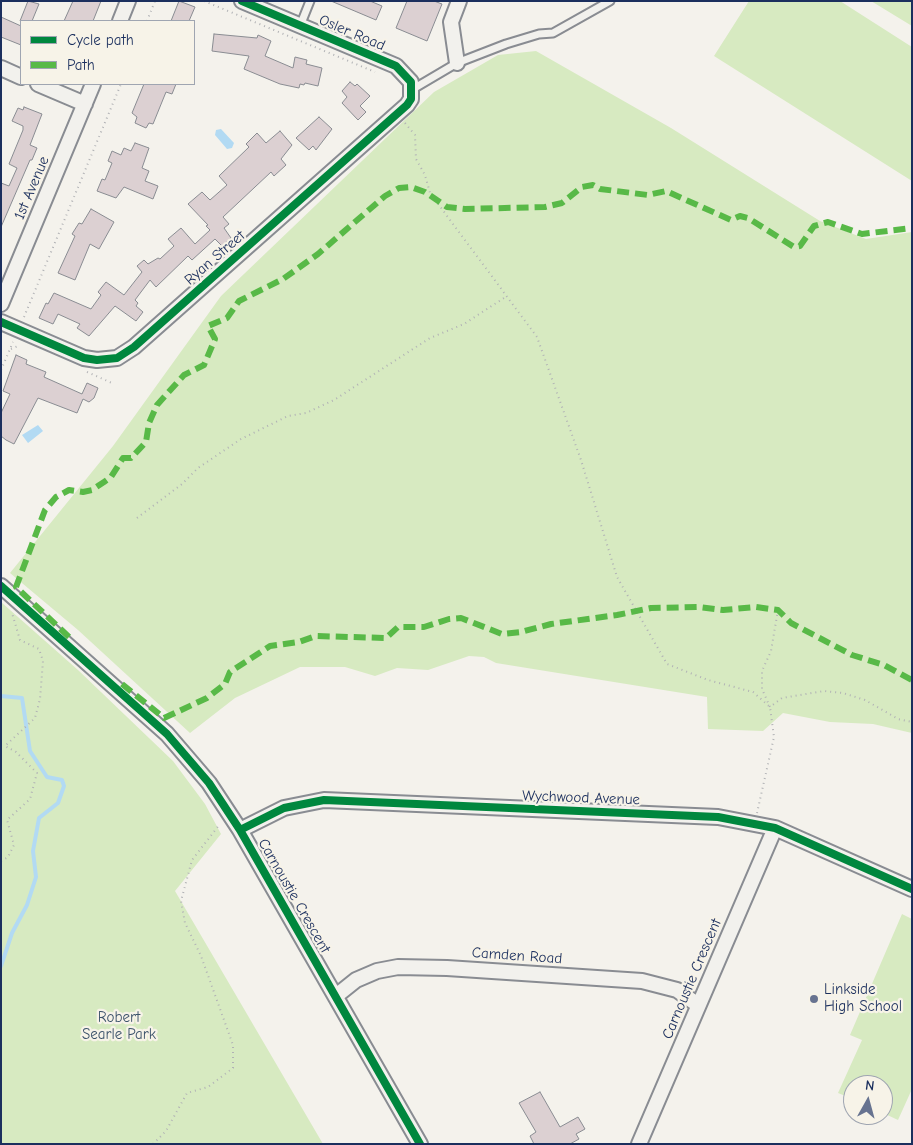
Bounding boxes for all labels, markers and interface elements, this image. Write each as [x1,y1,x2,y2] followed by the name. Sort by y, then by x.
[316,11,388,55] street label: Osler Road
[20,20,195,85] legend
[67,31,134,49] text: Cycle path
[67,56,95,74] text: Path
[11,154,53,222] street label: 1st Avenue
[181,227,249,289] street label: Ryan Street
[522,787,640,809] street label: Wychwood Avenue
[254,836,334,956] street label: Carnoustie Crescent
[658,916,726,1042] street label: Carnoustie Crescent
[471,944,563,968] street label: Camden Road
[824,981,902,1016] place label: Linkside High School
[808,993,820,1005] marker: Linkside High School
[82,1009,156,1044] park label: Robert Searle Park
[843,1075,893,1125] north arrow
[864,1077,875,1095] text: N

